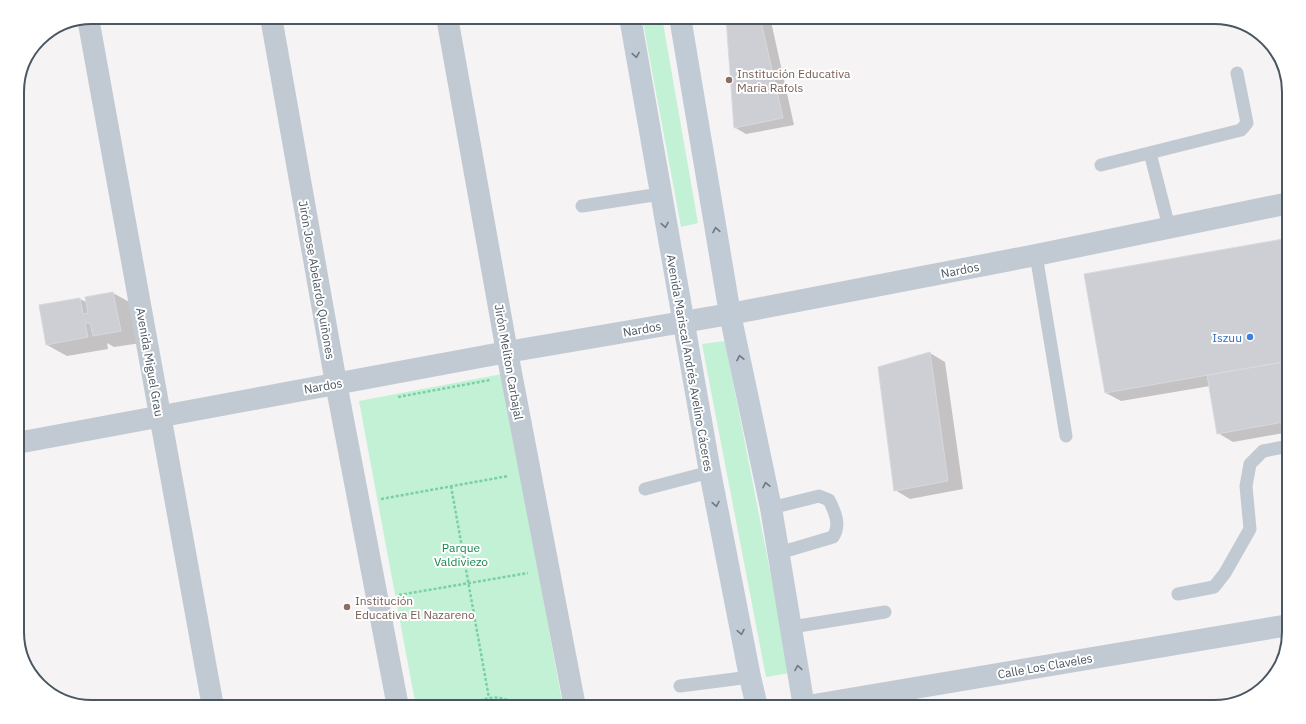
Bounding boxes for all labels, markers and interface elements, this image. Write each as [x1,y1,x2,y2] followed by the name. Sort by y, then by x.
[631,52,640,59] one-way arrow
[737,66,851,95] place label: Institución Educativa Maria Rafols
[724,75,734,85] marker: Institución Educativa Maria Rafols
[296,200,338,361] street label: Jirón Jose Abelardo Quiñones
[661,222,669,228] one-way arrow
[713,227,721,233] one-way arrow
[663,253,717,473] street label: Avenida Mariscal Andrés Avelino Cáceres
[940,259,981,281] street label: Nardos
[491,303,527,421] street label: Jirón Meliton Carbajal
[133,306,167,418] street label: Avenida Miguel Grau
[622,318,663,340] street label: Nardos
[1212,330,1242,345] place label: Iszuu
[1245,332,1255,342] marker: Iszuu
[736,355,744,361] one-way arrow
[303,375,344,397] street label: Nardos
[763,482,771,488] one-way arrow
[711,501,720,508] one-way arrow
[434,540,488,569] park label: Parque Valdiviezo
[355,593,475,622] place label: Institución Educativa El Nazareno
[342,602,352,612] marker: Institución Educativa El Nazareno
[736,629,744,635] one-way arrow
[996,650,1094,682] street label: Calle Los Claveles
[795,665,803,672] one-way arrow

